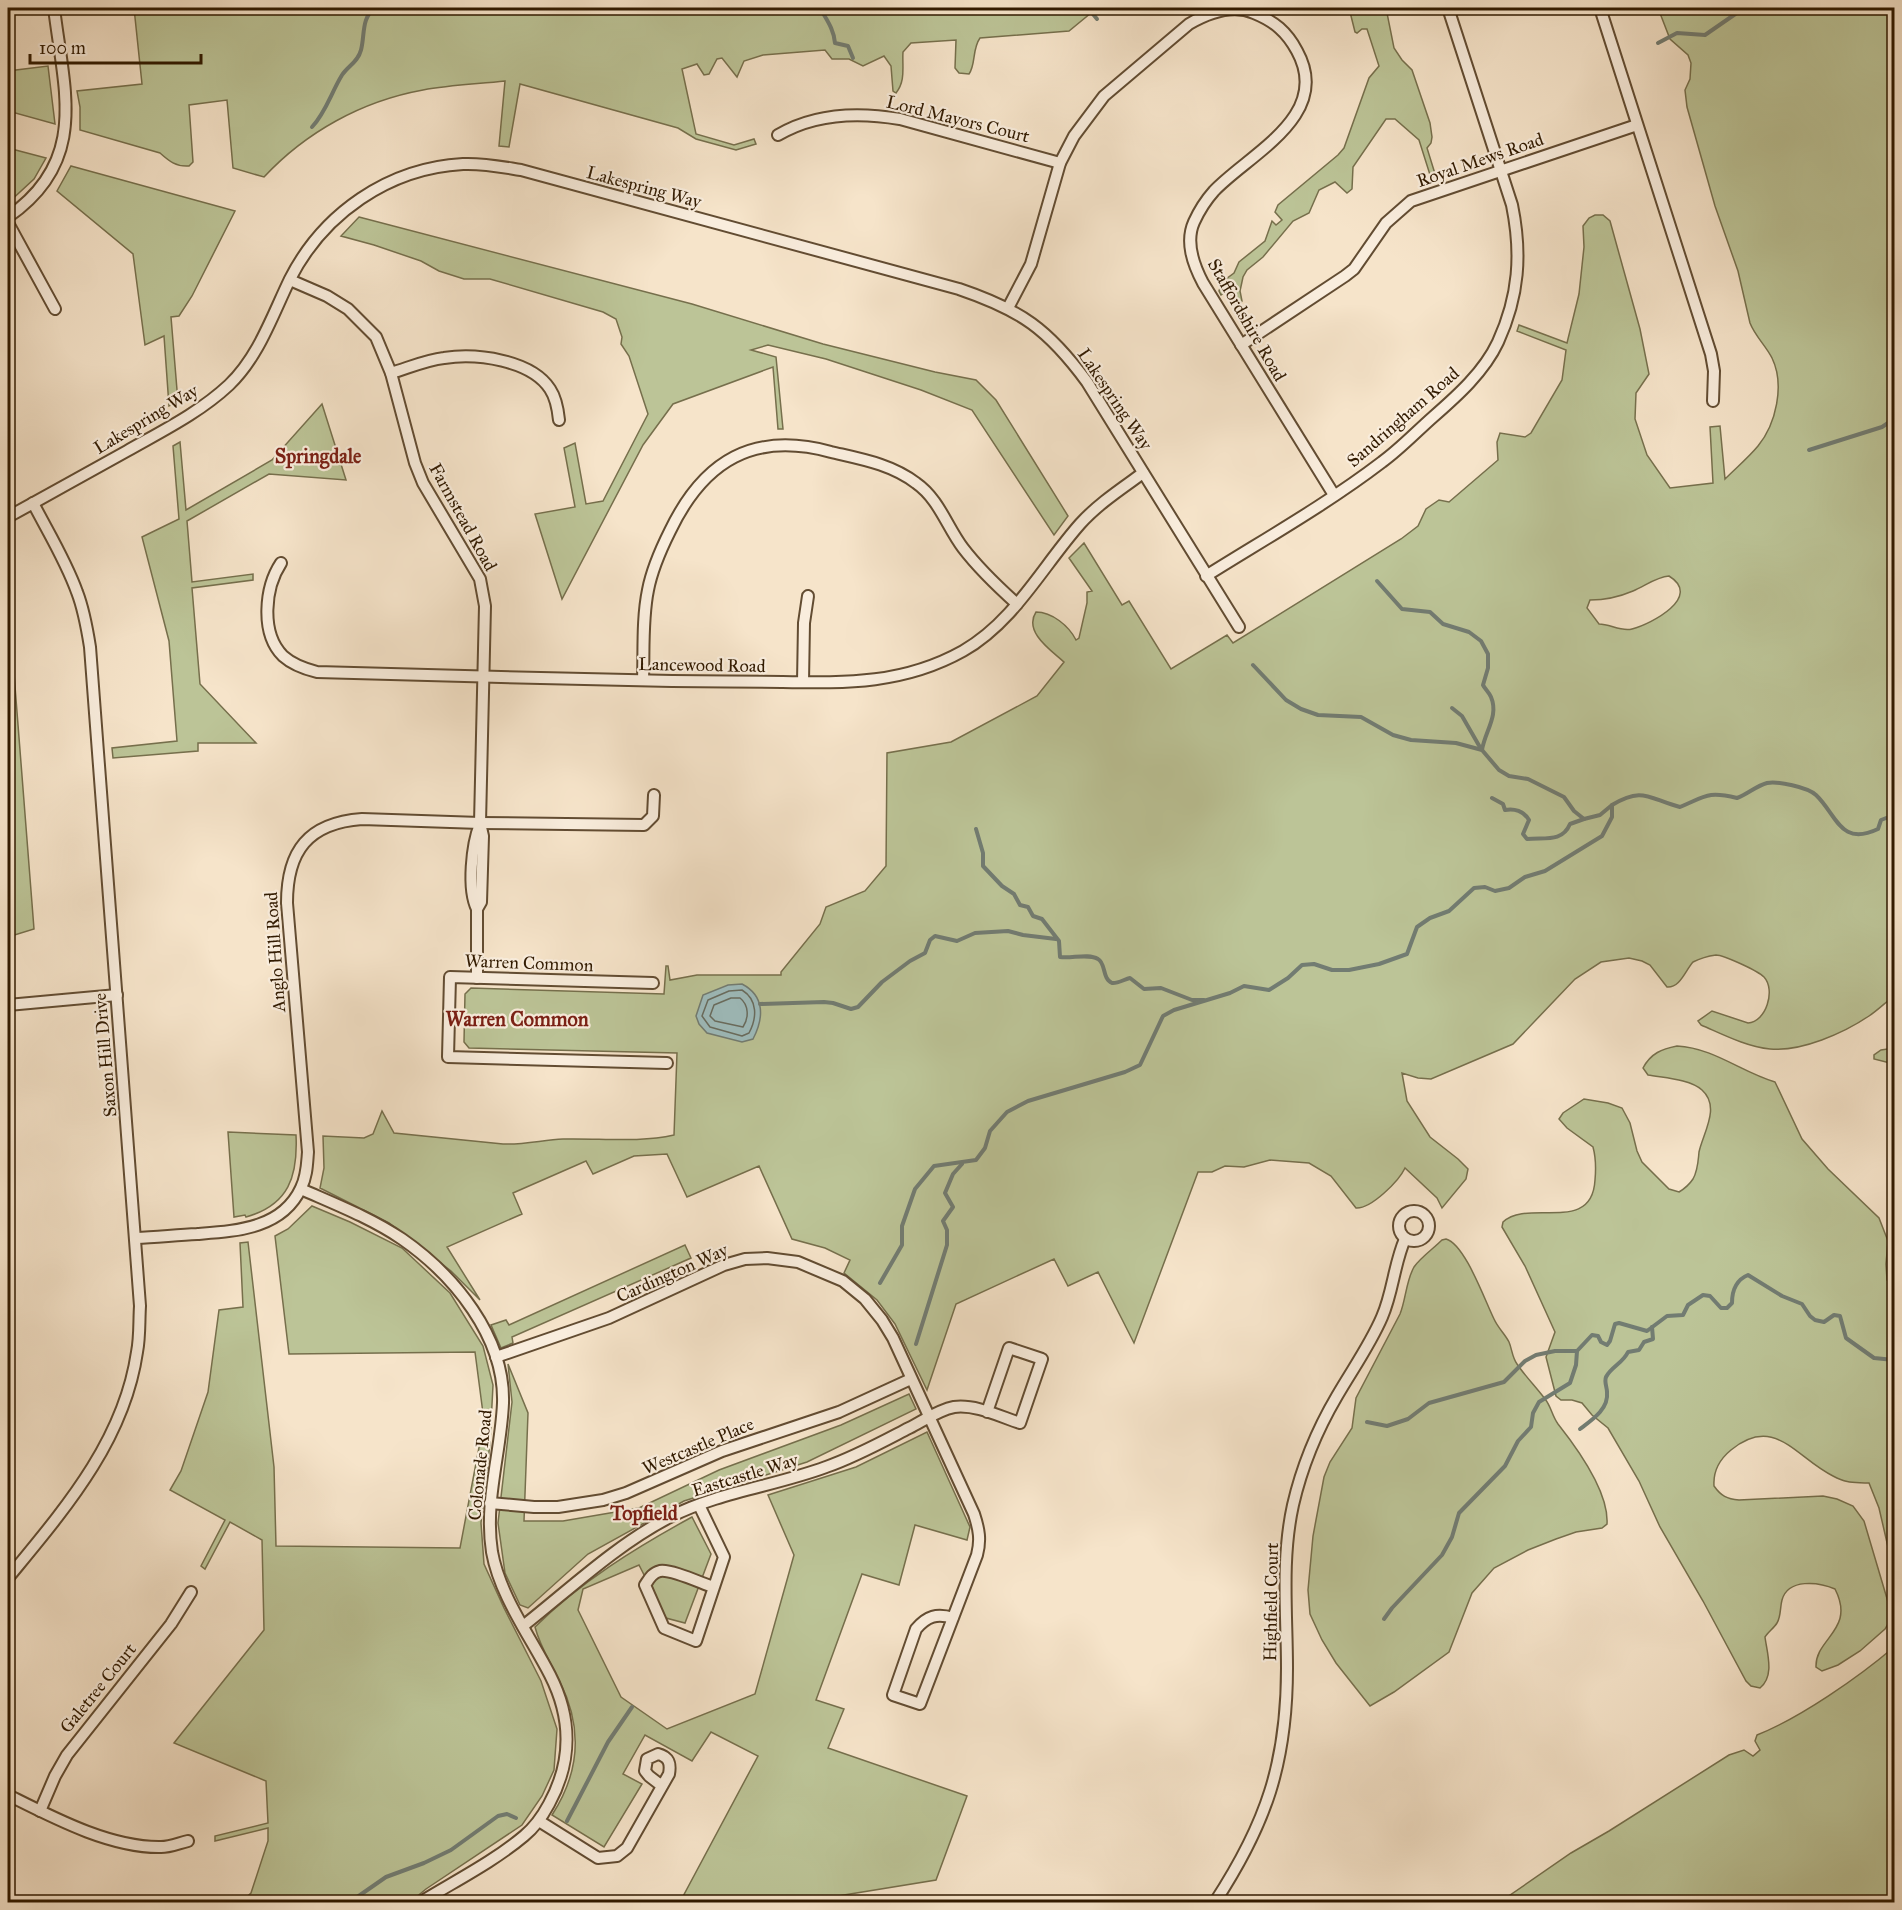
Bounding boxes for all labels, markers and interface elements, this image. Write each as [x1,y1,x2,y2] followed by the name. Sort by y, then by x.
[30,27,201,65] scale bar
[39,37,86,59] text: 100 m
[884,91,1032,148] street label: Lord Mayors Court
[1414,128,1546,192] street label: Royal Mews Road
[584,161,704,214] street label: Lakespring Way
[1203,255,1291,385] street label: Staffordshire Road
[1072,344,1157,455] street label: Lakespring Way
[1342,362,1464,472] street label: Sandringham Road
[90,379,203,460] street label: Lakespring Way
[275,444,362,469] district label: Springdale
[424,459,502,575] street label: Farmstead Road
[638,653,766,677] street label: Lancewood Road
[260,891,291,1014] street label: Anglo Hill Road
[464,950,594,976] street label: Warren Common
[89,992,121,1118] street label: Saxon Hill Drive
[445,1007,589,1031] district label: Warren Common
[613,1238,732,1308] street label: Cardington Way
[463,1408,497,1522] street label: Colonade Road
[639,1413,757,1479] street label: Westcastle Place
[689,1448,801,1502] street label: Eastcastle Way
[609,1501,679,1526] district label: Topfield
[1259,1542,1284,1662] street label: Highfield Court
[55,1638,141,1737] street label: Galetree Court

